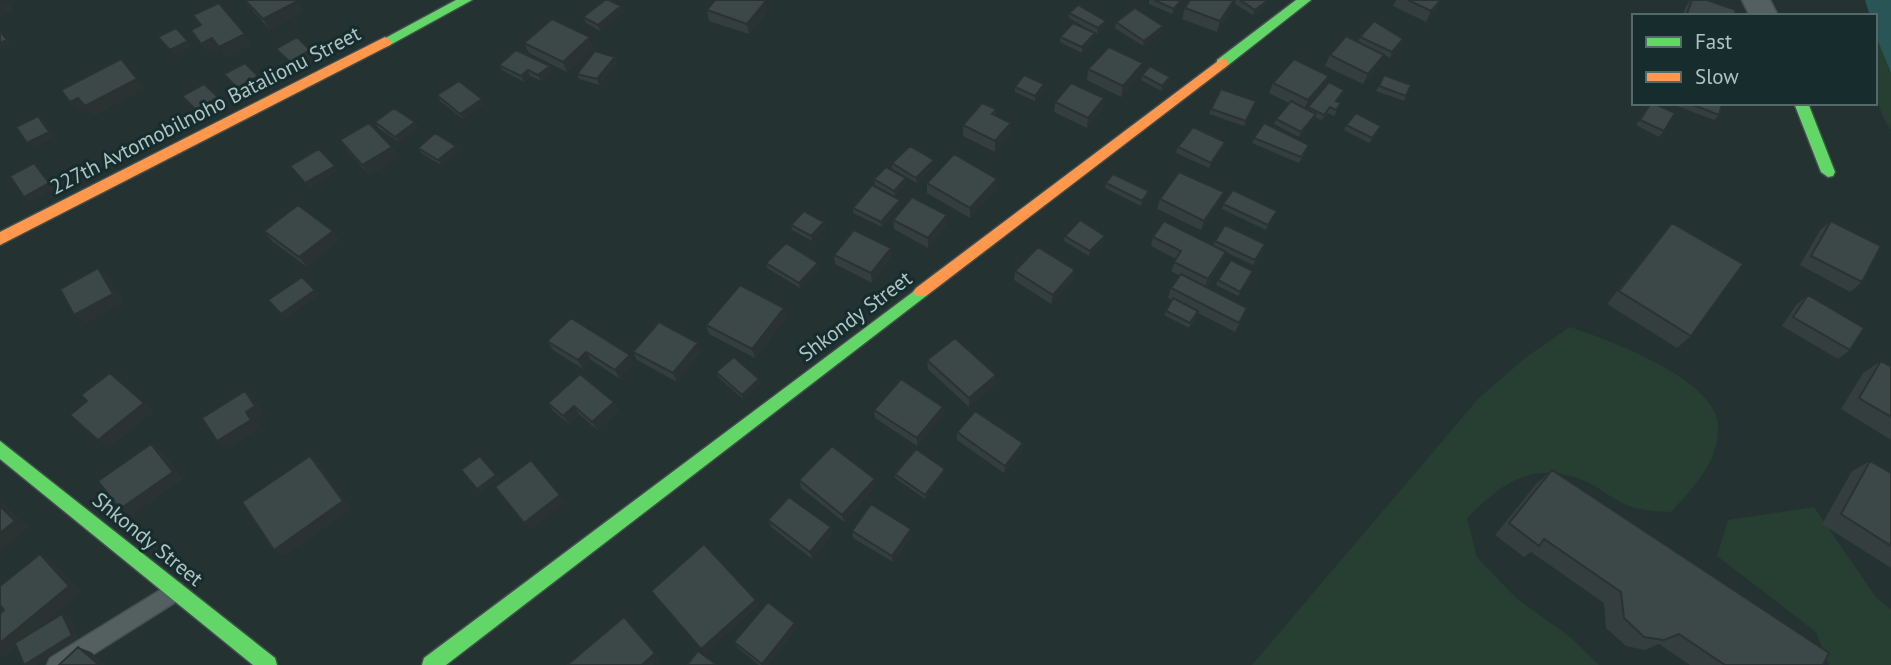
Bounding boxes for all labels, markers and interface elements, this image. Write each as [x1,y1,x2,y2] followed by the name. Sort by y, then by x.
[1632,14,1877,105] legend
[45,20,365,200] street label: 227th Avtomobilnoho Batalionu Street
[1695,28,1732,55] text: Fast
[1695,63,1739,90] text: Slow
[793,265,917,367] street label: Shkondy Street
[87,486,209,592] street label: Shkondy Street

